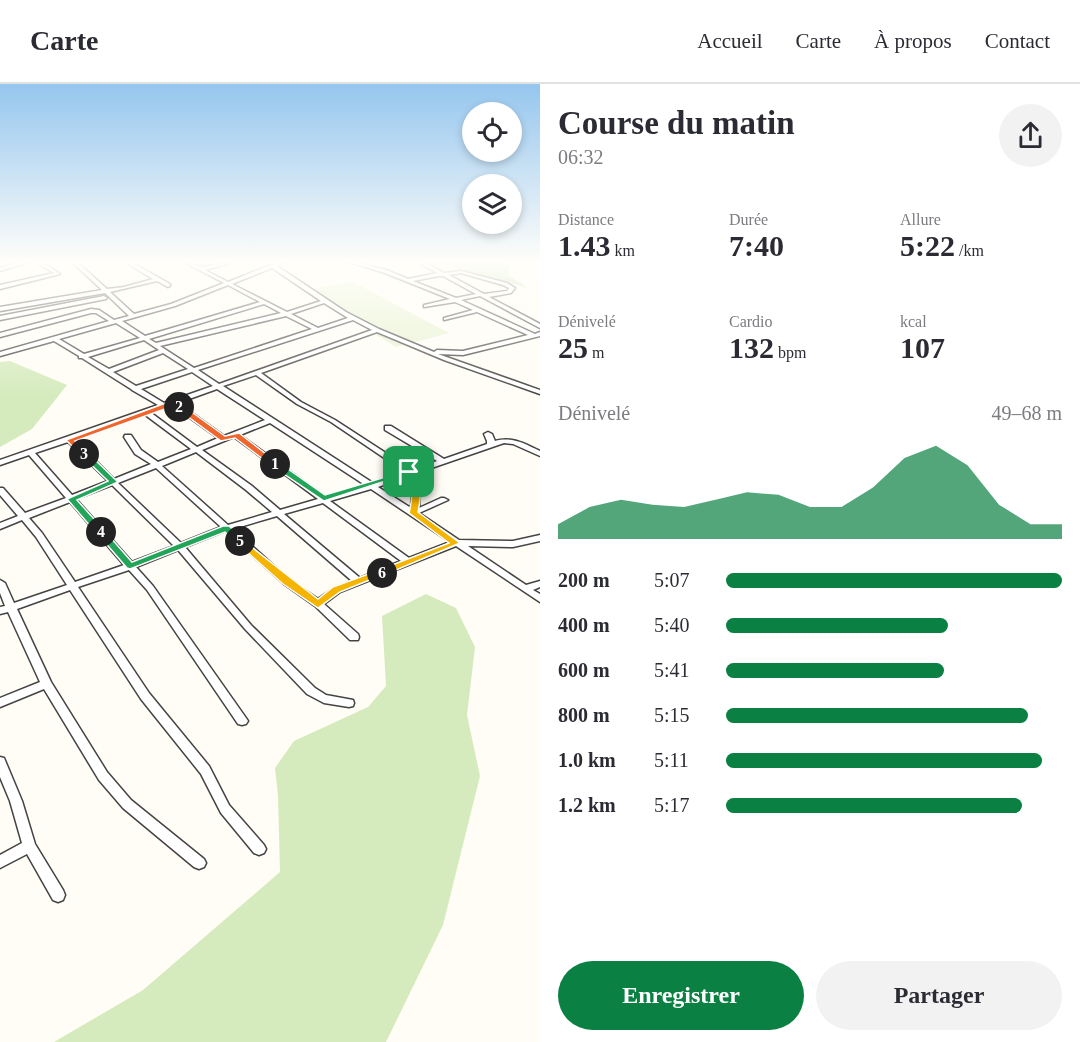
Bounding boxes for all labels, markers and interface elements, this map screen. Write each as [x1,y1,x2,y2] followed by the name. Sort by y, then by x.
[30,25,98,56] text: Carte
[697,29,763,53] text: Accueil
[796,29,841,53] text: Carte
[874,29,952,53] text: À propos
[985,29,1050,53] text: Contact
[462,102,522,234] map controls
[462,102,522,162] button: locate
[999,104,1062,167] button: share
[558,105,795,141] text: Course du matin
[558,146,604,168] text: 06:32
[462,174,522,234] button: layers
[558,211,614,228] text: Distance
[729,211,768,228] text: Durée
[900,211,941,228] text: Allure
[558,229,611,262] text: 1.43
[729,229,784,262] text: 7:40
[900,229,955,262] text: 5:22
[611,242,635,259] text: km
[955,242,984,259] text: /km
[558,313,616,330] text: Dénivelé
[729,313,773,330] text: Cardio
[900,313,927,330] text: kcal
[558,331,588,364] text: 25
[729,331,774,364] text: 132
[900,331,945,364] text: 107
[588,344,604,361] text: m
[774,344,806,361] text: bpm
[164,392,194,422] pin: 2
[175,398,183,415] text: 2
[558,402,630,424] text: Dénivelé
[991,402,1062,424] text: 49–68 m
[69,439,99,469] pin: 3
[80,445,88,462] text: 3
[383,446,434,497] pin
[260,449,290,479] pin: 1
[271,455,279,472] text: 1
[392,455,425,488] icon: arrive
[86,517,116,547] pin: 4
[97,523,105,540] text: 4
[225,526,255,556] pin: 5
[236,532,244,549] text: 5
[367,558,397,588] pin: 6
[378,564,386,581] text: 6
[558,569,610,591] text: 200 m
[654,569,690,591] text: 5:07
[558,614,610,636] text: 400 m
[654,614,690,636] text: 5:40
[558,659,610,681] text: 600 m
[654,659,690,681] text: 5:41
[558,704,610,726] text: 800 m
[654,704,690,726] text: 5:15
[558,749,616,771] text: 1.0 km
[654,749,689,771] text: 5:11
[558,794,616,816] text: 1.2 km
[654,794,690,816] text: 5:17
[558,961,804,1030] button: Enregistrer
[816,961,1062,1030] button: Partager

